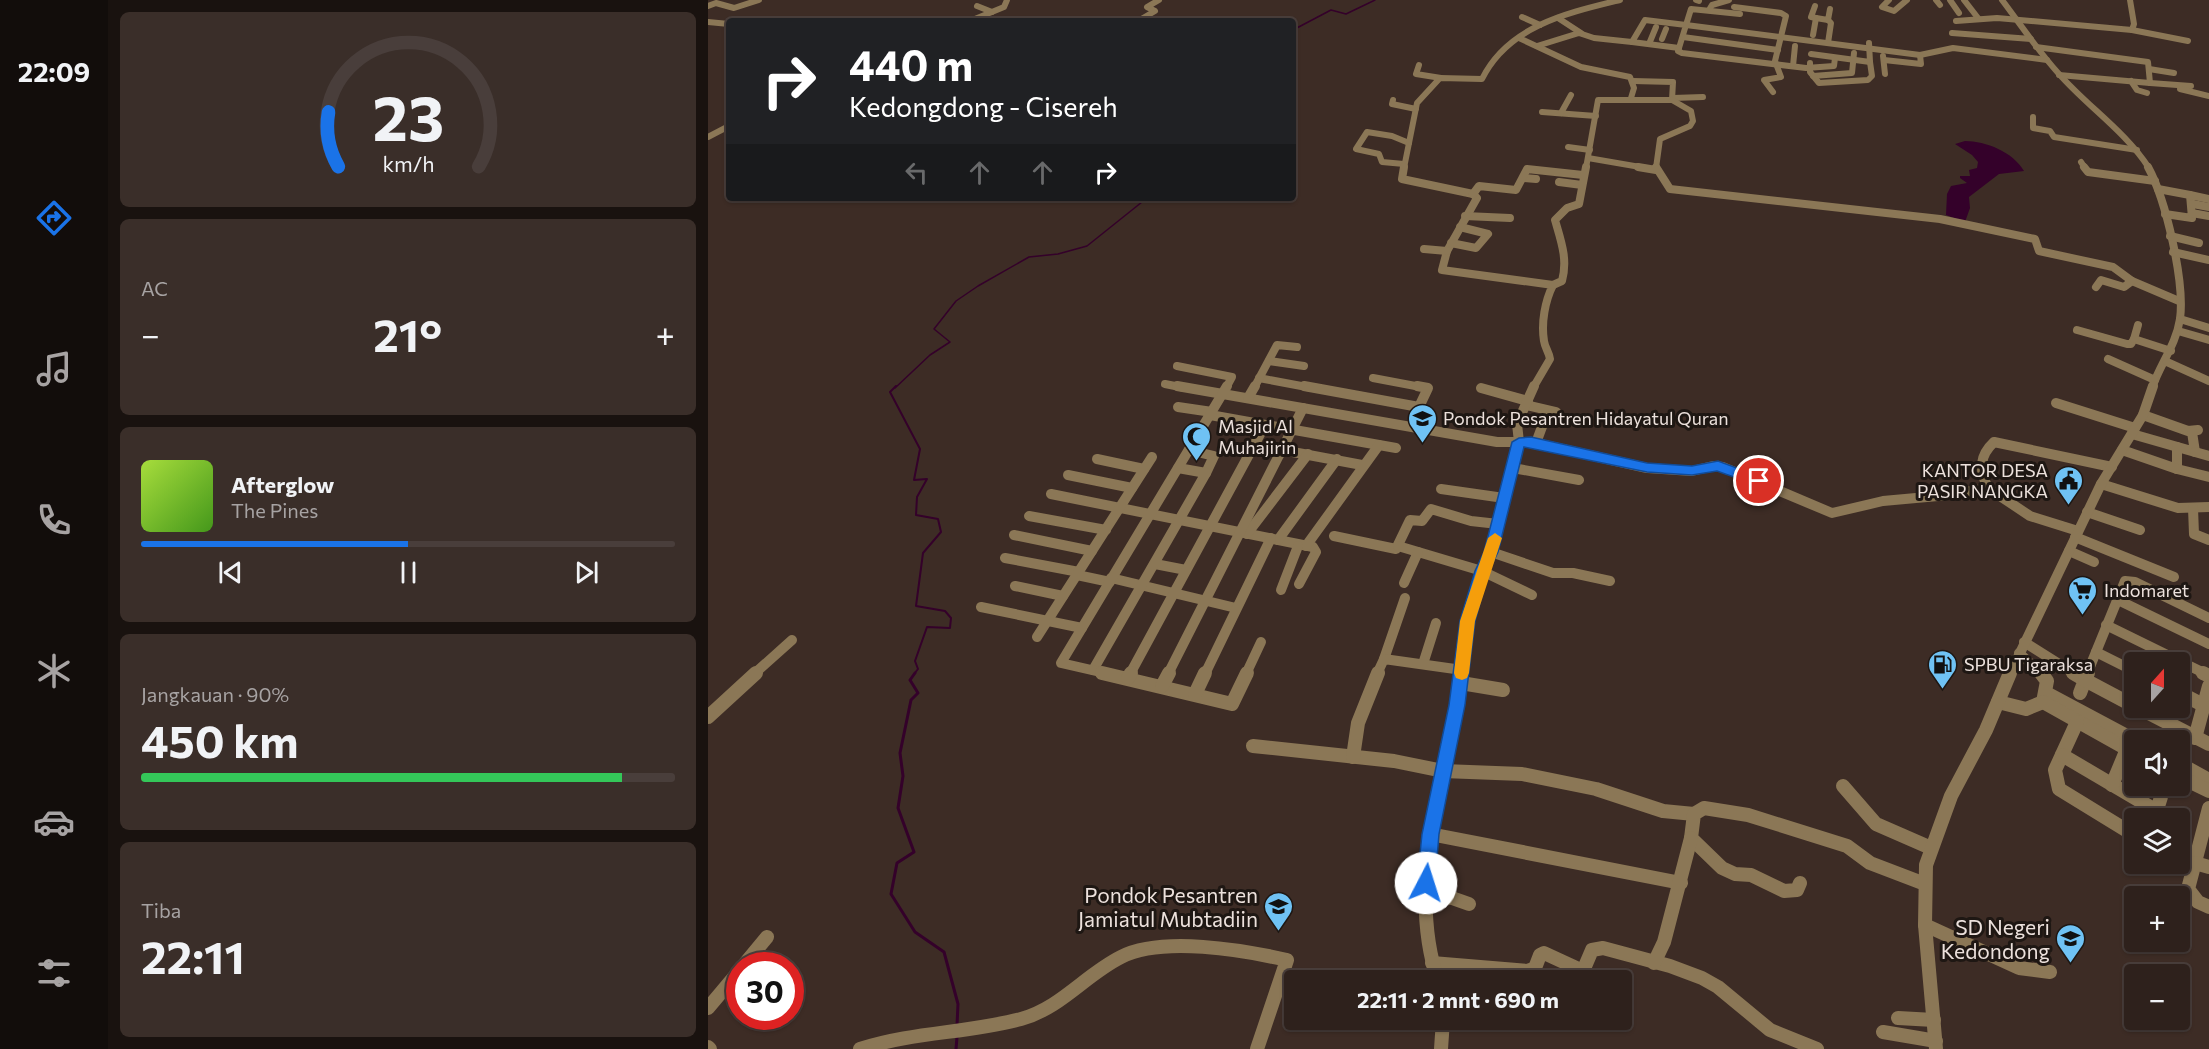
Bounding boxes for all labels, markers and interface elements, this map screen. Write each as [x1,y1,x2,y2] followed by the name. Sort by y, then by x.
[849,38,973,90] text: 440 m
[750,42,828,120] icon: right
[18,55,90,88] text: 22:09
[372,78,444,154] text: 23
[849,90,1118,123] text: Kedongdong - Cisereh
[382,150,434,176] text: km/h
[900,156,933,189] icon: left
[963,156,996,189] icon: ahead
[1026,156,1059,189] icon: ahead
[1089,156,1122,189] icon: right
[33,197,75,239] icon: directions
[141,276,168,300] text: AC
[373,306,442,361] text: 21°
[141,313,160,354] text: −
[656,313,675,354] text: +
[33,348,75,390] icon: music
[1406,402,1438,444] school or university icon: Pondok Pesantren Hidayatul Quran
[1443,407,1729,429] place label: Pondok Pesantren Hidayatul Quran
[1218,415,1296,458] place label: Masjid Al Muhajirin
[1181,420,1213,462] mosque icon: Masjid Al Muhajirin
[1733,455,1784,506] pin
[1917,459,2048,502] place label: KANTOR DESA PASIR NANGKA
[1742,464,1775,497] icon: arrive
[2053,464,2085,506] public building icon: KANTOR DESA PASIR NANGKA
[231,471,334,498] text: Afterglow
[231,498,318,522] text: The Pines
[33,499,75,541] icon: phone
[214,556,247,589] icon: previous
[392,556,425,589] icon: pause
[570,556,603,589] icon: next
[2067,574,2099,616] supermarket icon: Indomaret
[2104,579,2189,601] place label: Indomaret
[1927,648,1959,690] fuel station icon: SPBU Tigaraksa
[33,650,75,692] icon: climate
[2124,652,2190,718] north arrow
[2124,652,2190,1030] map controls
[1964,653,2093,675] place label: SPBU Tigaraksa
[141,682,289,706] text: Jangkauan · 90%
[141,712,298,767] text: 450 km
[2124,730,2190,796] button: sound
[33,801,75,843] icon: car
[2124,808,2190,874] button: layers
[1394,851,1458,915] position arrow
[1078,882,1258,931] place label: Pondok Pesantren Jamiatul Mubtadiin
[2124,886,2190,952] button: +
[1263,890,1295,932] school or university icon: Pondok Pesantren Jamiatul Mubtadiin
[141,898,181,922] text: Tiba
[1941,914,2050,963] place label: SD Negeri Kedondong
[2055,922,2087,964] school or university icon: SD Negeri Kedondong
[141,928,245,983] text: 22:11
[33,952,75,994] icon: filters
[726,952,804,1030] speed limit sign: 30
[2124,964,2190,1030] button: −
[1357,986,1559,1013] text: 22:11 · 2 mnt · 690 m

